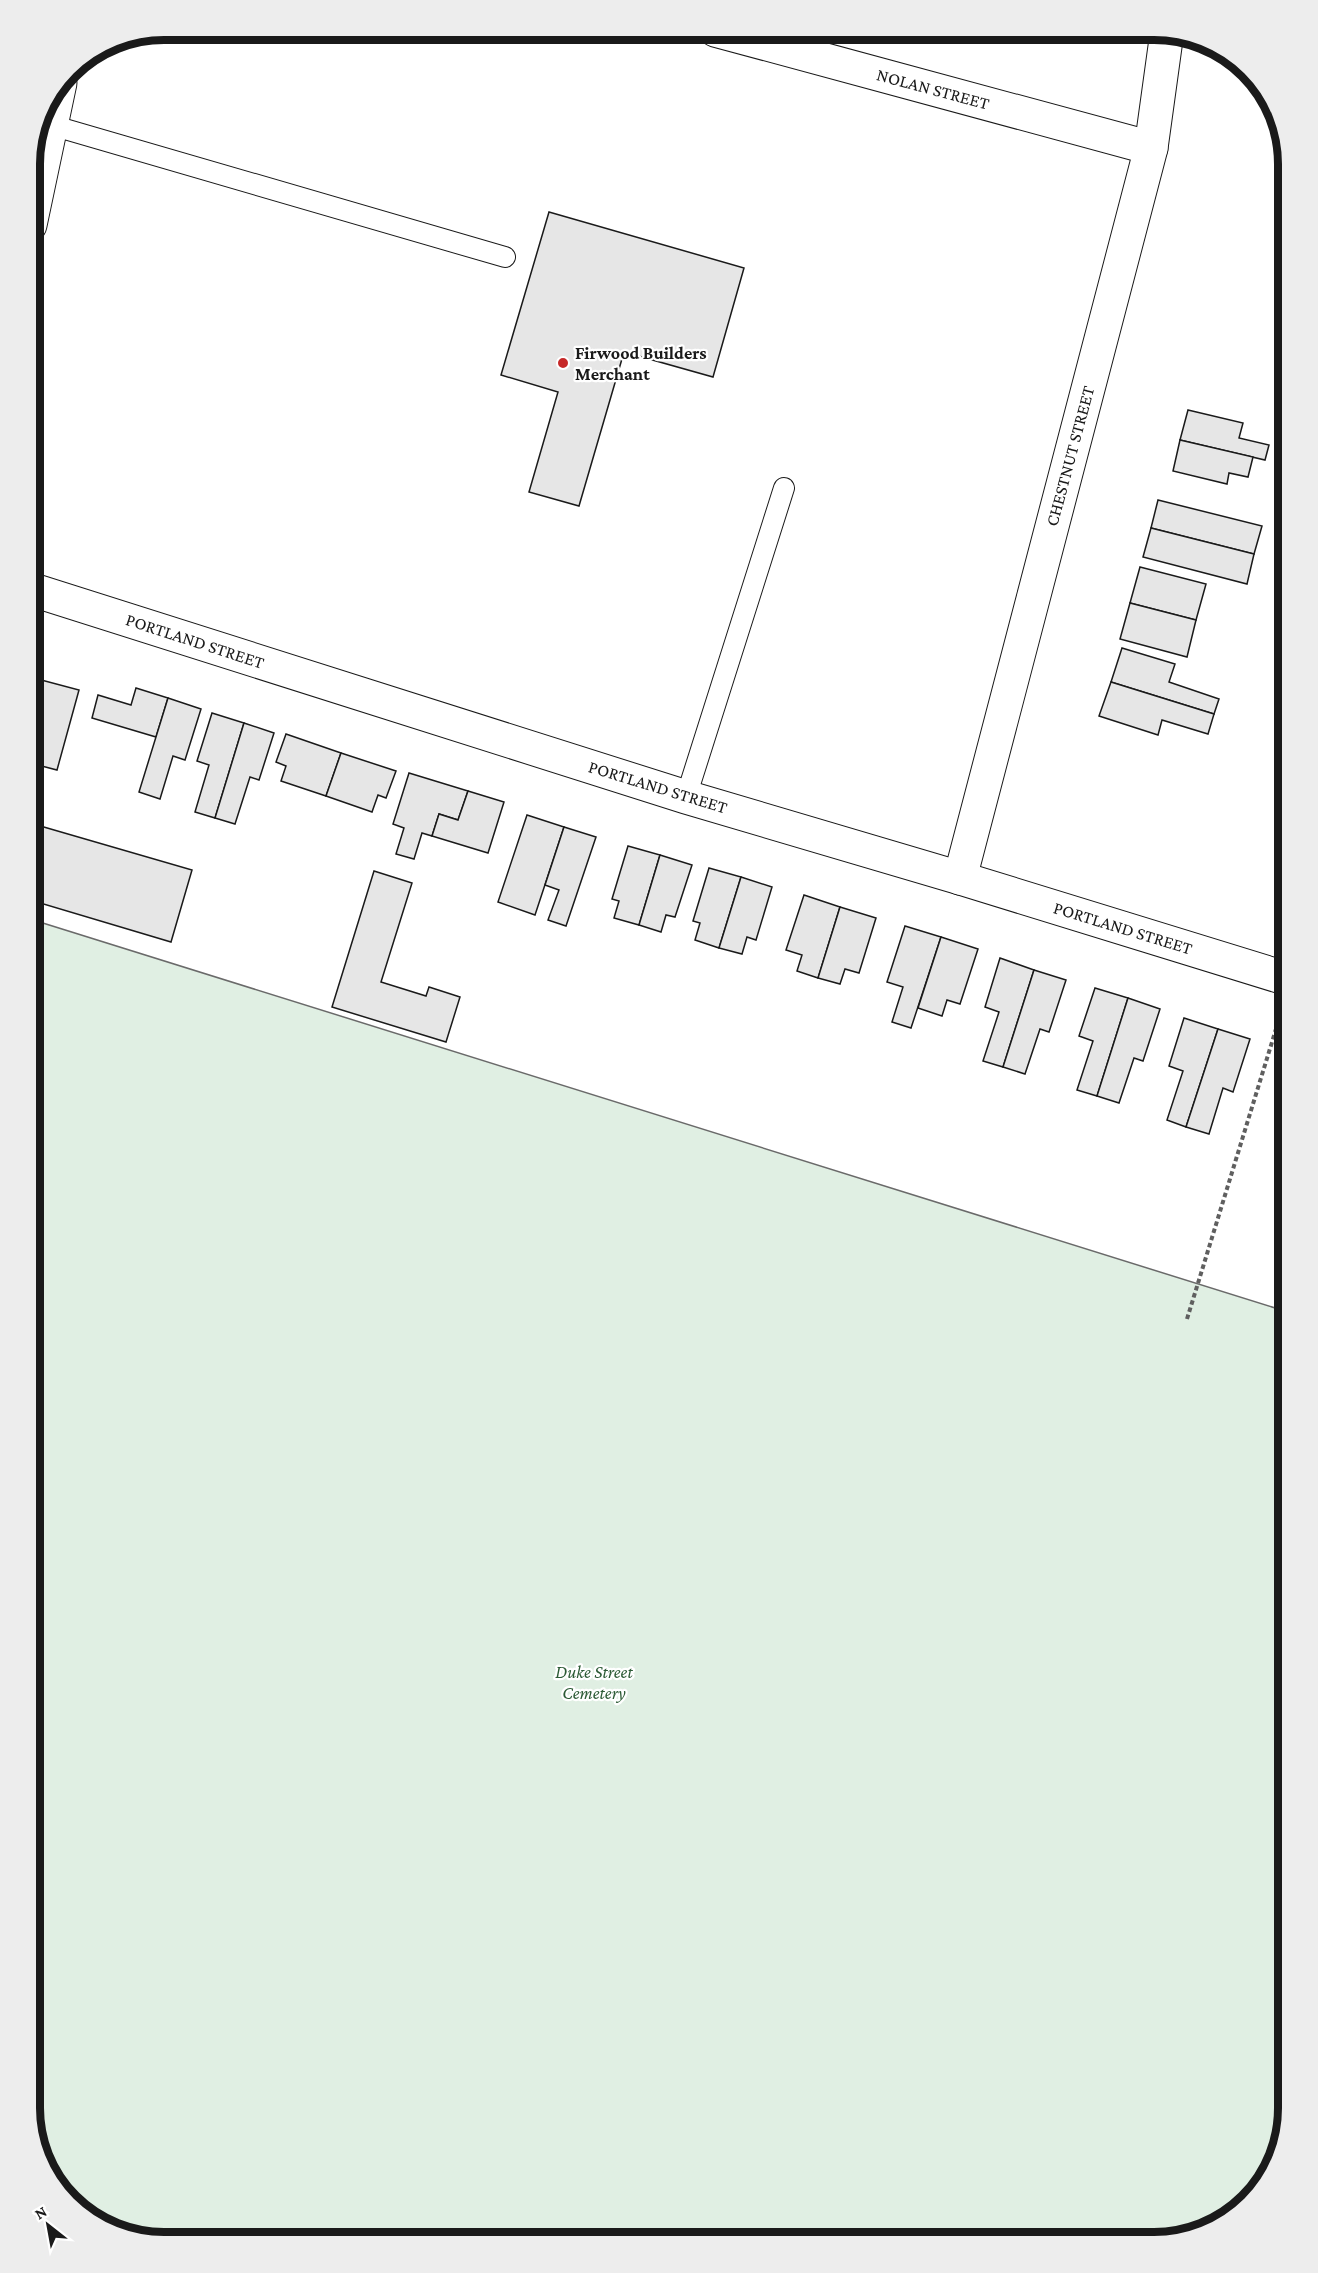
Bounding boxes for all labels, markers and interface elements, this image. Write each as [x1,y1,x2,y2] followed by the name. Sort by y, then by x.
[874,64,992,114] street label: NOLAN STREET
[575,343,707,384] place label: Firwood Builders Merchant
[556,356,570,370] marker: Firwood Builders Merchant
[1042,383,1098,528] street label: CHESTNUT STREET
[123,609,267,673] street label: PORTLAND STREET
[586,756,730,818] street label: PORTLAND STREET
[1051,897,1195,959] street label: PORTLAND STREET
[555,1662,633,1703] park label: Duke Street Cemetery
[18,2195,78,2255] north arrow
[31,2202,50,2223] text: N

